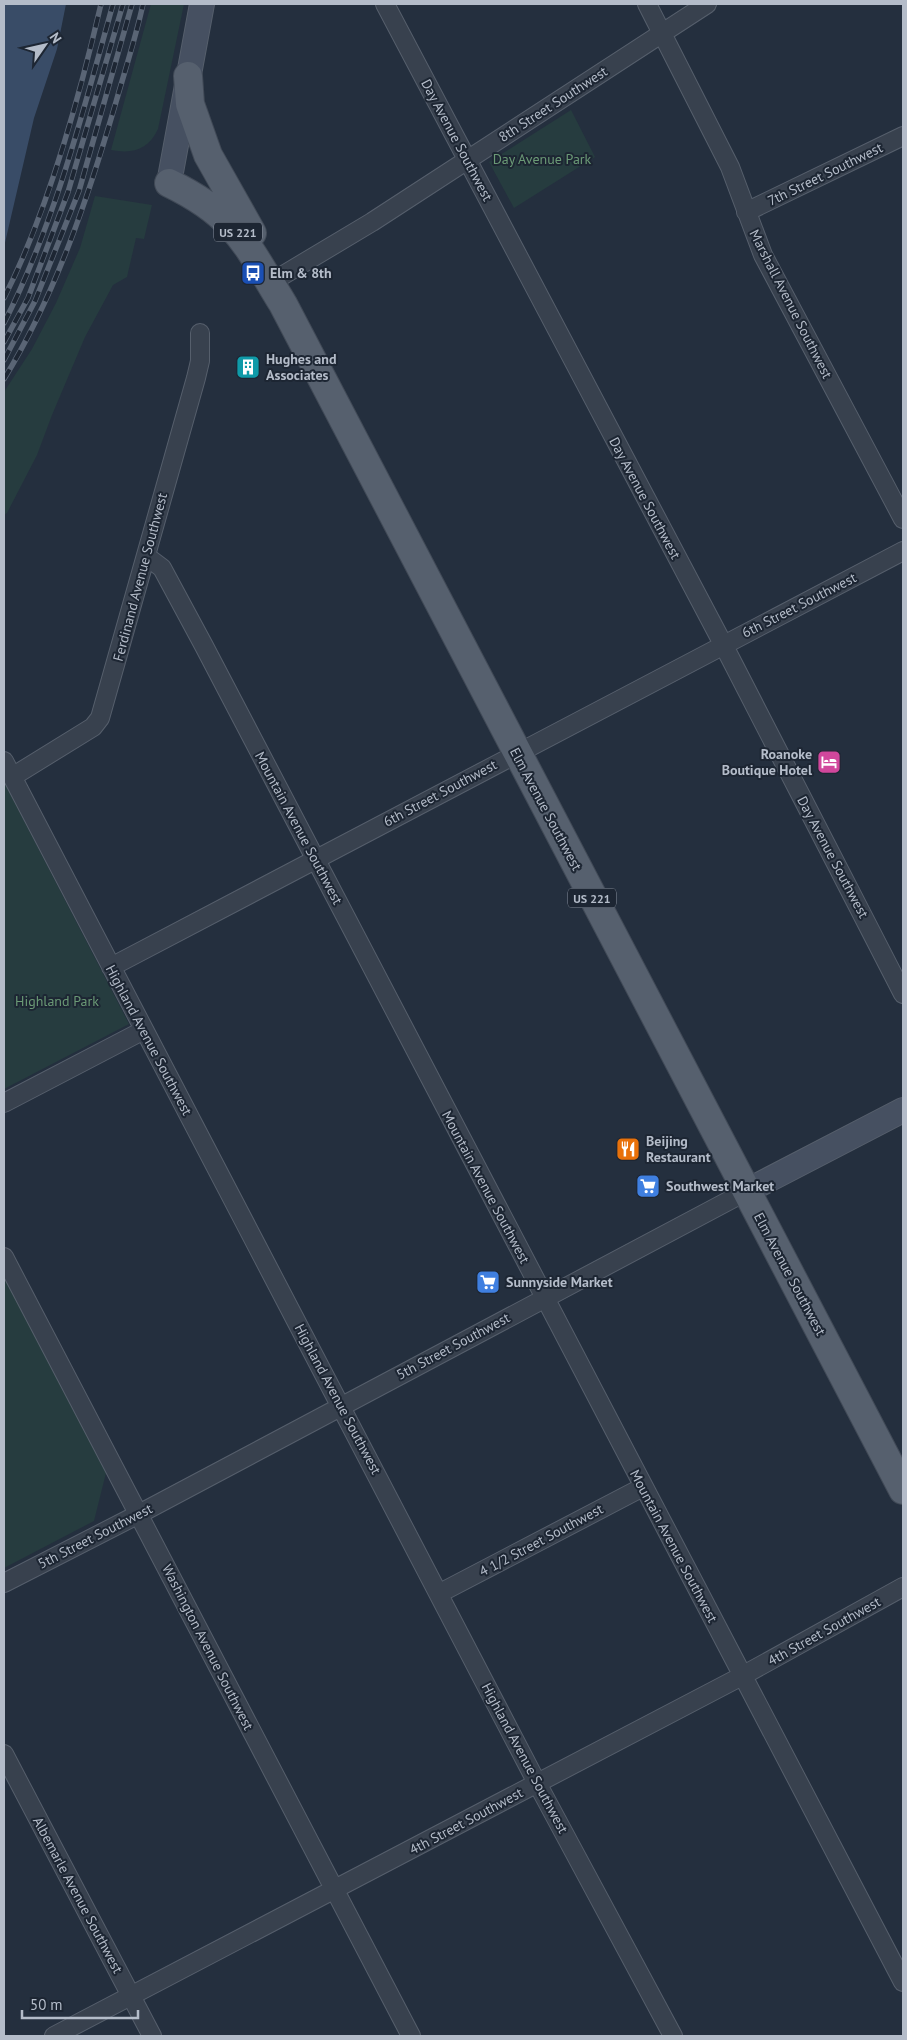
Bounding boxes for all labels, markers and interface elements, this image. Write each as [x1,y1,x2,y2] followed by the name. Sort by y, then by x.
[20,20,70,70] north arrow
[46,29,66,47] text: N
[495,62,611,146] street label: 8th Street Southwest
[417,76,497,204] street label: Day Avenue Southwest
[765,138,886,210] street label: 7th Street Southwest
[493,150,592,168] park label: Day Avenue Park
[214,222,262,242] road number: US 221
[746,226,837,382] street label: Marshall Avenue Southwest
[240,260,266,286] bus stop icon: Elm & 8th
[270,264,332,282] place label: Elm & 8th
[266,350,336,384] place label: Hughes and Associates
[235,354,261,380] building icon: Hughes and Associates
[605,434,685,562] street label: Day Avenue Southwest
[109,491,171,663] street label: Ferdinand Avenue Southwest
[739,568,859,642] street label: 6th Street Southwest
[506,745,586,874] street label: Elm Avenue Southwest
[722,745,813,779] place label: Roanoke Boutique Hotel
[251,749,347,908] street label: Mountain Avenue Southwest
[816,749,842,775] hotel icon: Roanoke Boutique Hotel
[380,755,500,831] street label: 6th Street Southwest
[793,793,873,921] street label: Day Avenue Southwest
[568,888,616,908] road number: US 221
[102,962,197,1119] street label: Highland Avenue Southwest
[15,992,99,1010] park label: Highland Park
[438,1108,534,1267] street label: Mountain Avenue Southwest
[646,1132,711,1166] place label: Beijing Restaurant
[615,1136,641,1162] restaurant icon: Beijing Restaurant
[635,1173,661,1199] supermarket icon: Southwest Market
[666,1177,774,1195] place label: Southwest Market
[750,1210,830,1339] street label: Elm Avenue Southwest
[475,1269,501,1295] supermarket icon: Sunnyside Market
[506,1273,613,1291] place label: Sunnyside Market
[393,1308,513,1384] street label: 5th Street Southwest
[291,1321,386,1478] street label: Highland Avenue Southwest
[626,1467,722,1626] street label: Mountain Avenue Southwest
[35,1499,155,1573] street label: 5th Street Southwest
[476,1500,606,1580] street label: 4 1/2 Street Southwest
[158,1561,258,1733] street label: Washington Avenue Southwest
[765,1592,884,1669] street label: 4th Street Southwest
[478,1680,573,1837] street label: Highland Avenue Southwest
[406,1783,526,1859] street label: 4th Street Southwest
[29,1814,127,1977] street label: Albemarle Avenue Southwest
[22,1988,139,2020] scale bar
[30,1995,63,2014] text: 50 m

